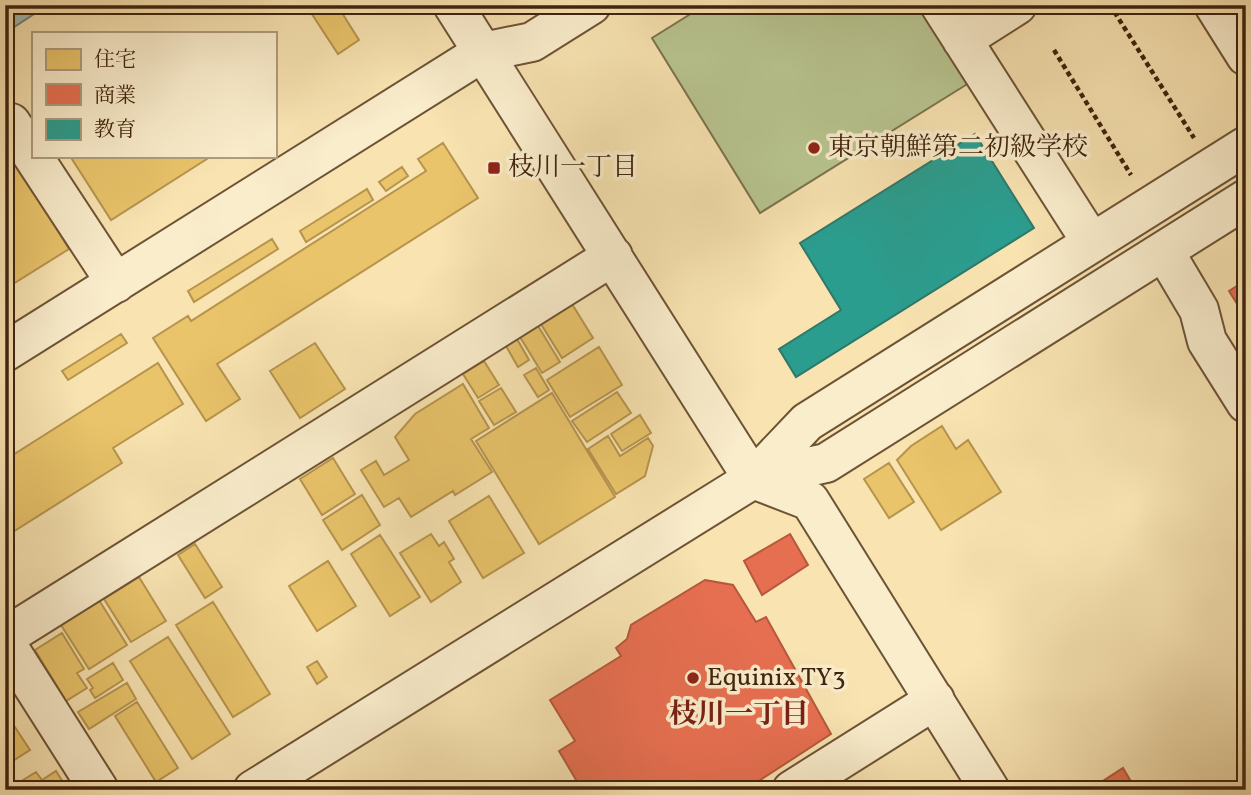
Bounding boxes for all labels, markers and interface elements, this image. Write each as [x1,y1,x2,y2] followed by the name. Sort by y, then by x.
[32,32,276,158] legend
[94,46,136,75] text: 住宅
[94,82,136,111] text: 商業
[94,116,136,145] text: 教育
[828,130,1088,166] place label: 東京朝鮮第二初級学校
[806,140,822,156] marker: 東京朝鮮第二初級学校
[508,150,638,186] place label: 枝川一丁目
[486,160,502,176] marker: 枝川一丁目
[707,660,846,696] place label: Equinix TY3
[685,670,701,686] marker: Equinix TY3
[669,696,809,735] district label: 枝川一丁目

